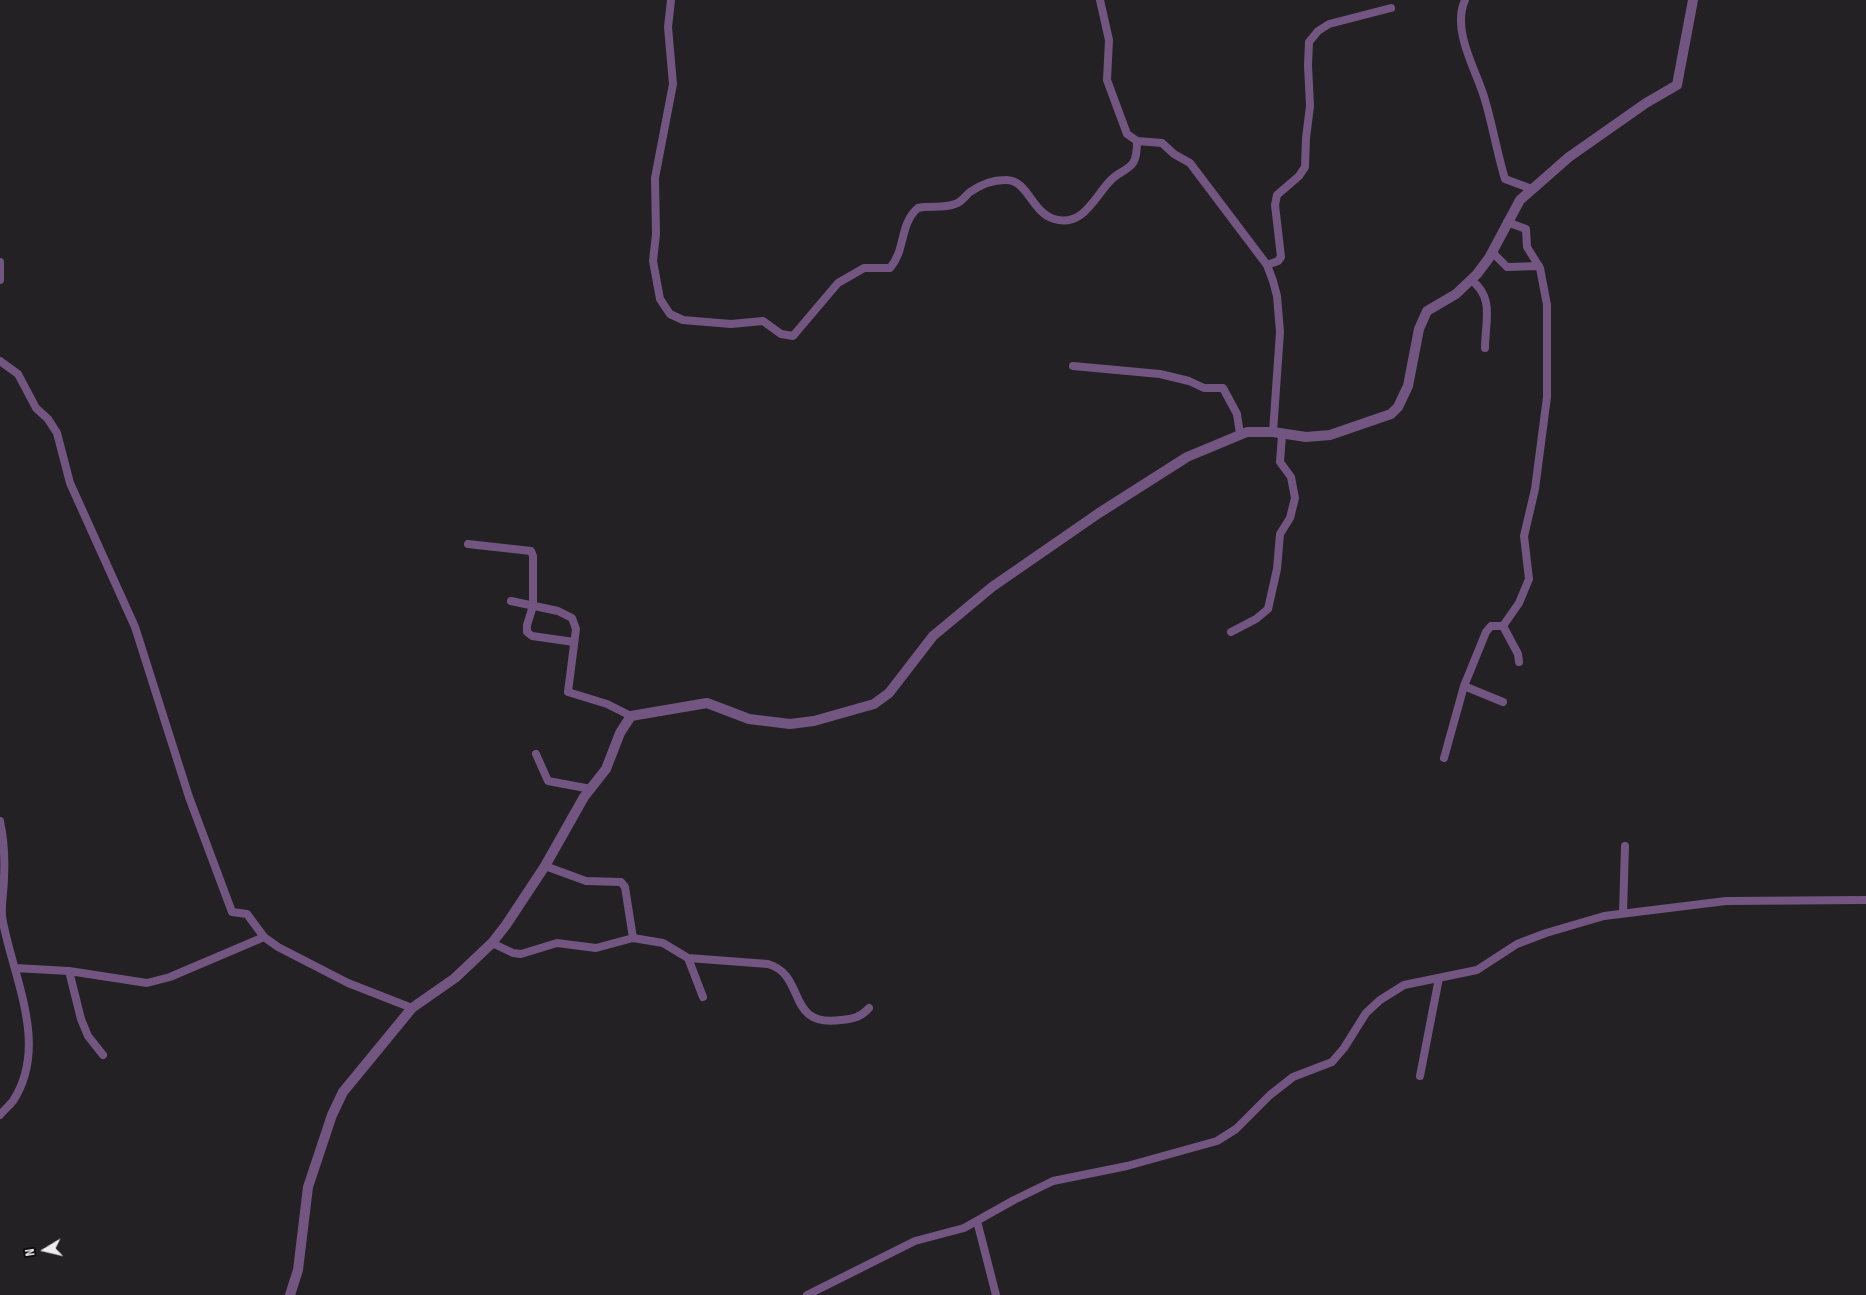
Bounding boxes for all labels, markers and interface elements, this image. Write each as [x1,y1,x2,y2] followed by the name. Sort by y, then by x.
[20,1225,70,1275] north arrow
[21,1247,39,1257] text: N

